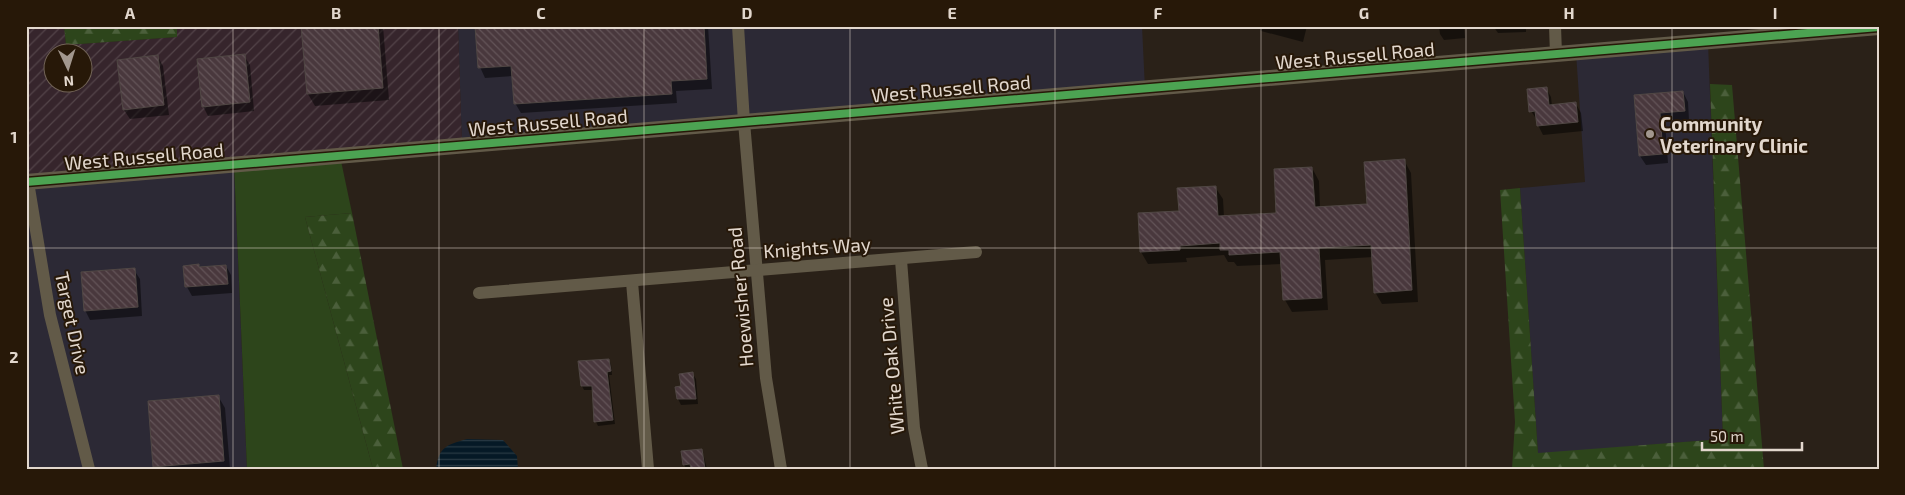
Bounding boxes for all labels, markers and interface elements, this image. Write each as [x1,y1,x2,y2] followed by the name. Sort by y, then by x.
[125,3,136,22] text: A
[331,3,341,22] text: B
[536,3,546,22] text: C
[742,3,753,22] text: D
[947,3,957,22] text: E
[1154,3,1163,22] text: F
[1359,3,1369,22] text: G
[1563,3,1575,22] text: H
[1773,3,1777,22] text: I
[1274,37,1436,73] street label: West Russell Road
[42,42,92,92] north arrow
[870,70,1032,106] street label: West Russell Road
[63,73,75,90] text: N
[467,104,629,140] street label: West Russell Road
[1660,112,1808,158] place label: Community Veterinary Clinic
[11,127,17,146] text: 1
[1644,128,1656,140] marker: Community Veterinary Clinic
[63,138,225,174] street label: West Russell Road
[722,226,758,368] street label: Hoewisher Road
[762,232,872,262] street label: Knights Way
[51,269,95,377] street label: Target Drive
[874,297,908,435] street label: White Oak Drive
[9,347,19,366] text: 2
[1702,420,1802,452] scale bar
[1710,427,1744,445] text: 50 m

